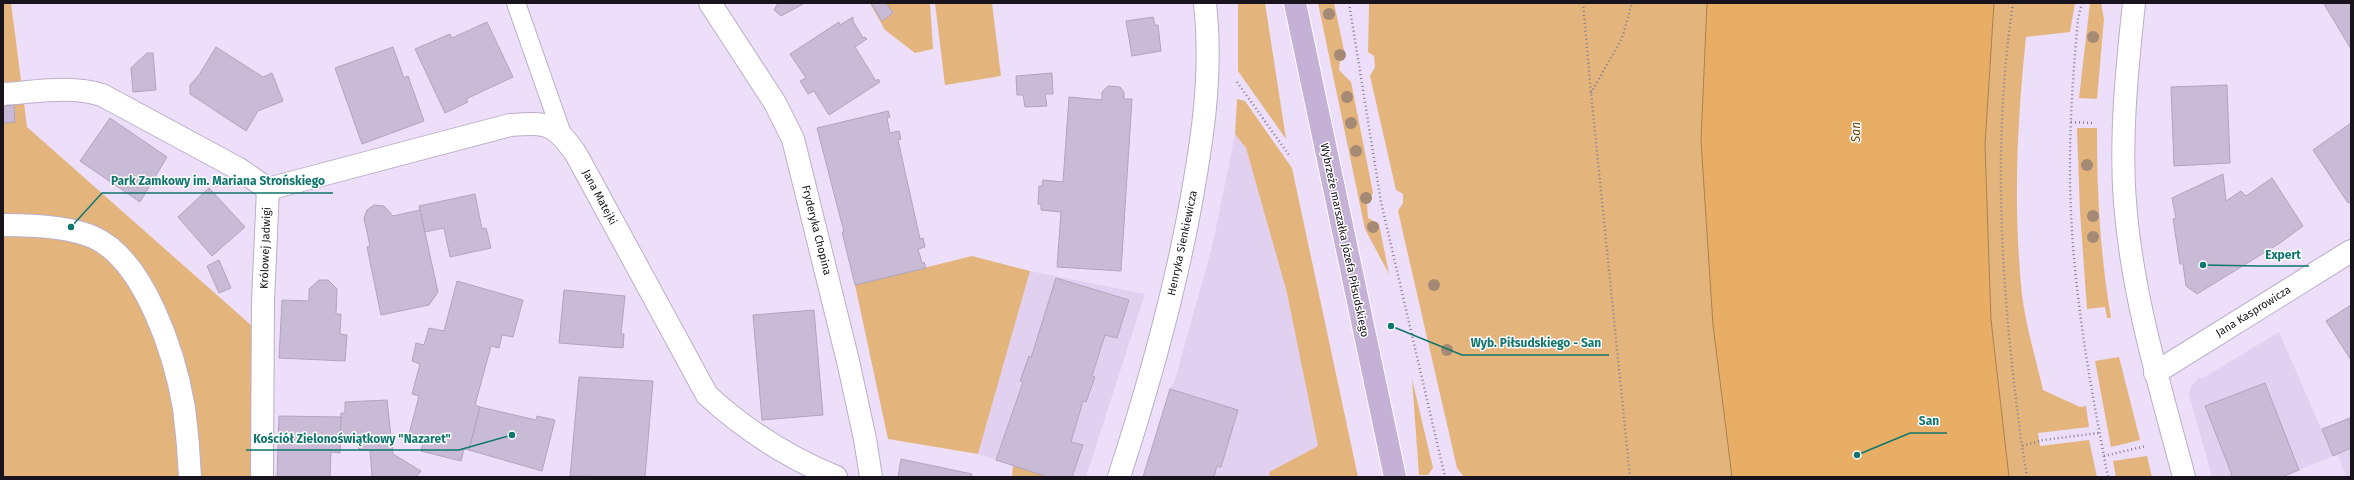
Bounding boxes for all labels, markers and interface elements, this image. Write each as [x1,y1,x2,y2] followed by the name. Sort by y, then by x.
[1849,122,1863,143] water label: San
[1318,142,1371,338] street label: Wybrzeże marszałka Józefa Piłsudskiego
[580,167,620,227] street label: Jana Matejki
[102,169,333,193] callout: Park Zamkowy im. Mariana Strońskiego
[111,174,325,188] text: Park Zamkowy im. Mariana Strońskiego
[799,184,834,276] street label: Fryderyka Chopina
[1165,189,1200,297] street label: Henryka Sienkiewicza
[258,207,273,289] street label: Królowej Jadwigi
[2258,242,2309,266] callout: Expert
[2265,248,2301,262] text: Expert
[2213,283,2293,340] street label: Jana Kasprowicza
[1462,331,1609,355] callout: Wyb. Piłsudskiego - San
[1471,336,1601,350] text: Wyb. Piłsudskiego - San
[1910,409,1947,433] callout: San
[1919,414,1939,428] text: San
[246,426,459,450] callout: Kościół Zielonoświątkowy "Nazaret"
[253,432,451,447] text: Kościół Zielonoświątkowy "Nazaret"

